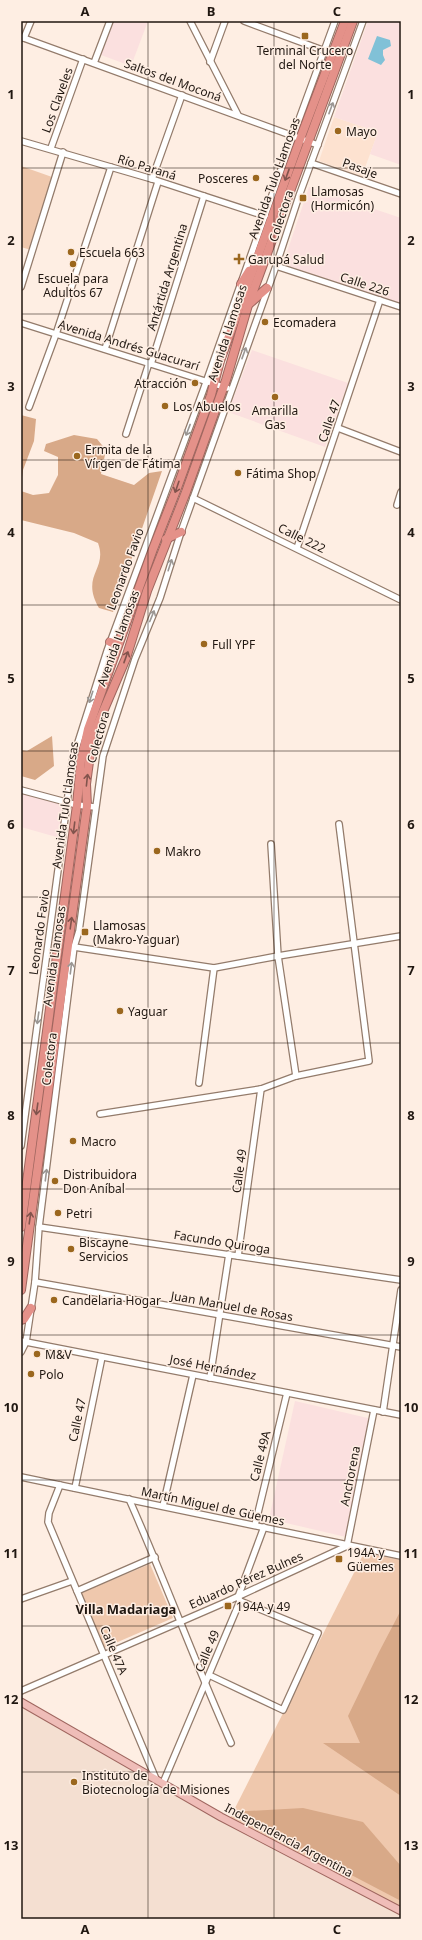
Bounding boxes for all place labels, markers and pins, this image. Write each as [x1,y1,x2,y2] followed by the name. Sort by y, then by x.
[300,31,310,41] marker: Terminal Crucero del Norte
[257,42,353,73] place label: Terminal Crucero del Norte
[346,123,377,140] place label: Mayo
[333,126,343,136] marker: Mayo
[198,170,248,187] place label: Posceres
[251,173,261,183] marker: Posceres
[311,183,374,214] place label: Llamosas (Hormicón)
[298,193,308,203] marker: Llamosas (Hormicón)
[79,244,145,261] place label: Escuela 663
[66,247,76,257] marker: Escuela 663
[248,251,324,268] place label: Garupá Salud
[233,253,245,265] marker: Garupá Salud
[68,259,78,269] marker: Escuela para Adultos 67
[38,270,108,301] place label: Escuela para Adultos 67
[273,314,336,331] place label: Ecomadera
[260,317,270,327] marker: Ecomadera
[134,375,187,392] place label: Atracción
[190,378,200,388] marker: Atracción
[270,392,280,402] marker: Amarilla Gas
[173,398,241,415] place label: Los Abuelos
[160,401,170,411] marker: Los Abuelos
[252,402,298,433] place label: Amarilla Gas
[85,441,180,472] place label: Ermita de la Vírgen de Fátima
[72,451,82,461] marker: Ermita de la Vírgen de Fátima
[246,465,316,482] place label: Fátima Shop
[233,468,243,478] marker: Fátima Shop
[212,636,255,653] place label: Full YPF
[199,639,209,649] marker: Full YPF
[165,843,201,860] place label: Makro
[152,846,162,856] marker: Makro
[93,917,180,948] place label: Llamosas (Makro-Yaguar)
[80,927,90,937] marker: Llamosas (Makro-Yaguar)
[128,1003,167,1020] place label: Yaguar
[115,1006,125,1016] marker: Yaguar
[81,1133,116,1150] place label: Macro
[68,1136,78,1146] marker: Macro
[63,1166,137,1197] place label: Distribuidora Don Aníbal
[50,1176,60,1186] marker: Distribuidora Don Aníbal
[66,1205,92,1222] place label: Petri
[53,1208,63,1218] marker: Petri
[79,1234,129,1265] place label: Biscayne Servicios
[66,1244,76,1254] marker: Biscayne Servicios
[62,1292,161,1309] place label: Candelaria Hogar
[49,1295,59,1305] marker: Candelaria Hogar
[45,1346,72,1363] place label: M&V
[32,1349,42,1359] marker: M&V
[39,1366,64,1383] place label: Polo
[26,1369,36,1379] marker: Polo
[347,1544,394,1575] place label: 194A y Güemes
[334,1554,344,1564] marker: 194A y Güemes
[236,1598,290,1615] place label: 194A y 49
[223,1601,233,1611] marker: 194A y 49
[82,1767,230,1798] place label: Instituto de Biotecnología de Misiones
[69,1777,79,1787] marker: Instituto de Biotecnología de Misiones

